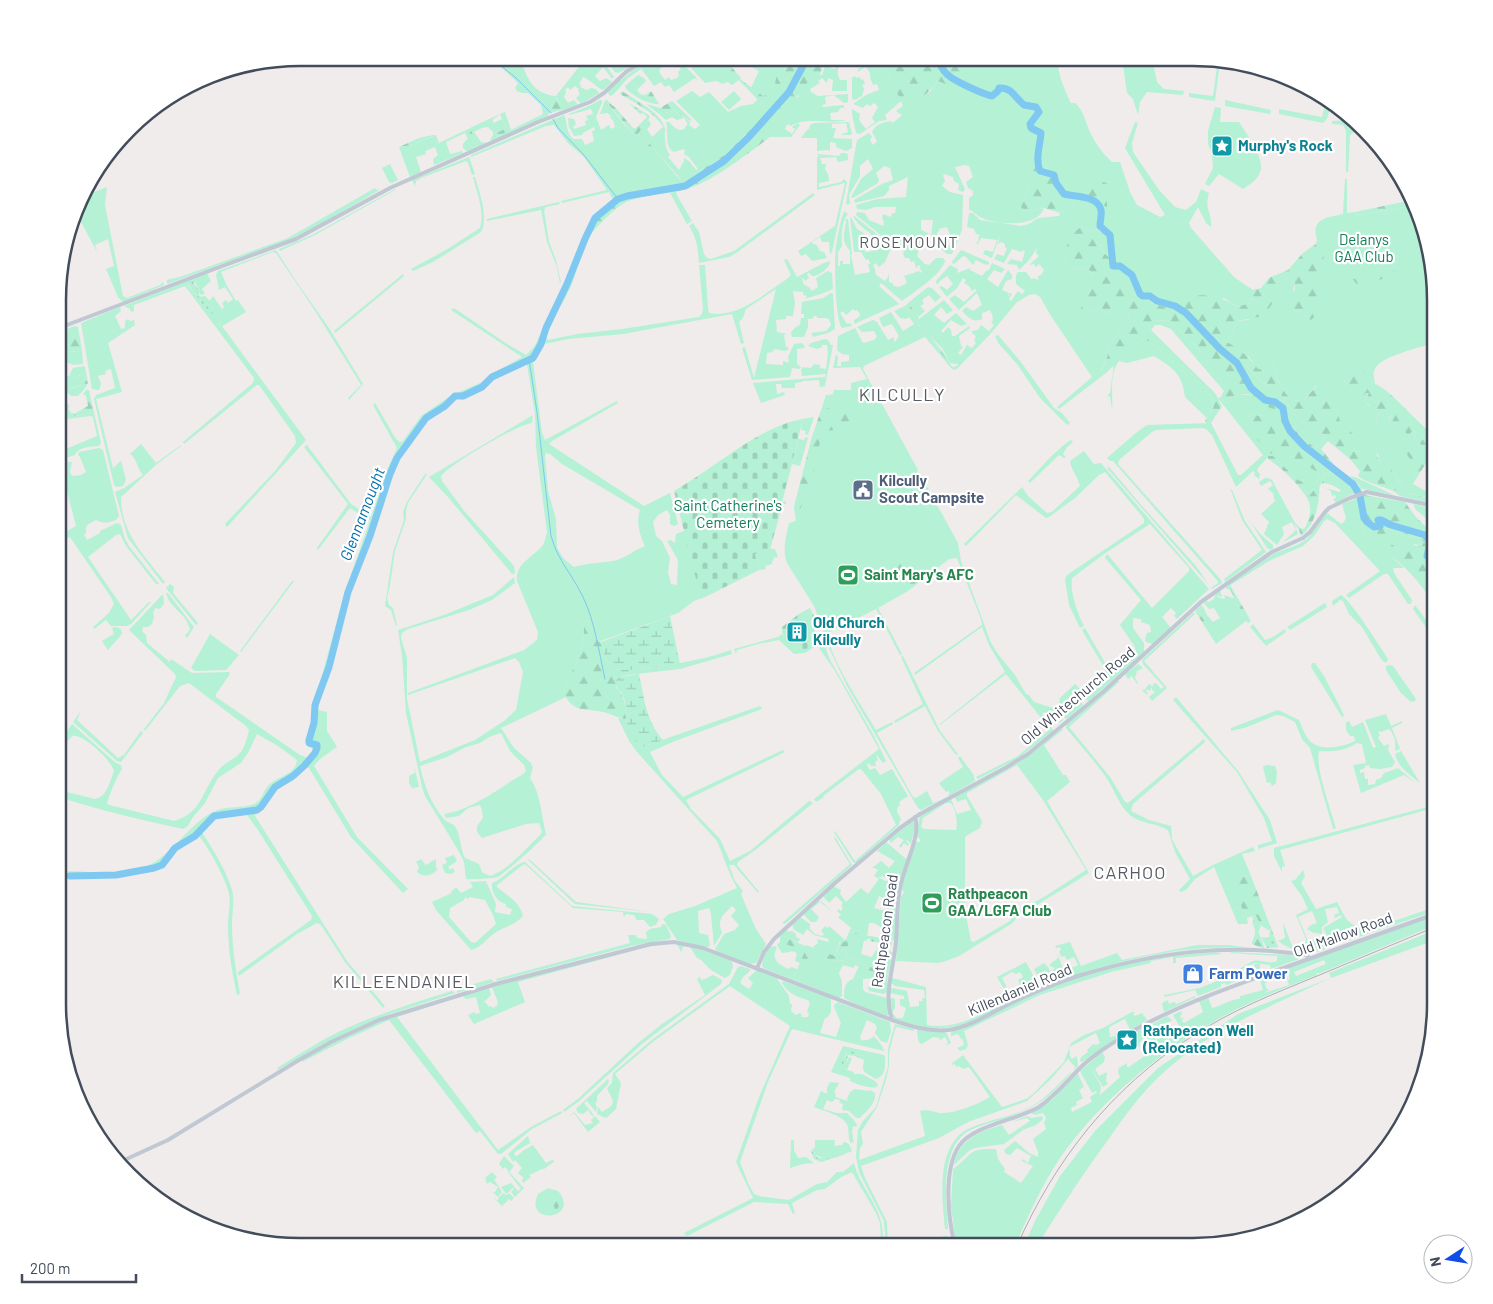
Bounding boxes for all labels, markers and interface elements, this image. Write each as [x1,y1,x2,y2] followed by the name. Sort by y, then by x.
[1210,134,1234,158] place icon: Murphy's Rock
[1238,136,1333,154] place label: Murphy's Rock
[1334,230,1394,265] park label: Delanys GAA Club
[859,232,959,251] district label: ROSEMOUNT
[859,383,945,405] district label: KILCULLY
[335,464,388,563] water label: Glennamought
[879,471,984,506] place label: Kilcully Scout Campsite
[851,478,875,502] public building icon: Kilcully Scout Campsite
[674,496,782,531] park label: Saint Catherine's Cemetery
[836,563,860,587] sports icon: Saint Mary's AFC
[864,565,974,583] place label: Saint Mary's AFC
[813,613,885,648] place label: Old Church Kilcully
[785,620,809,644] building icon: Old Church Kilcully
[1017,642,1138,748] street label: Old Whitechurch Road
[1093,861,1167,883] district label: CARHOO
[867,873,901,989] street label: Rathpeacon Road
[948,884,1052,919] place label: Rathpeacon GAA/LGFA Club
[920,891,944,915] sports icon: Rathpeacon GAA/LGFA Club
[1291,908,1395,960] street label: Old Mallow Road
[965,959,1074,1019] street label: Killendaniel Road
[1181,962,1205,986] shop icon: Farm Power
[1209,964,1288,982] place label: Farm Power
[333,970,475,992] district label: KILLEENDANIEL
[1142,1021,1254,1056] place label: Rathpeacon Well (Relocated)
[1115,1028,1139,1052] place icon: Rathpeacon Well (Relocated)
[1423,1234,1473,1284] north arrow
[22,1252,136,1284] scale bar
[1426,1255,1444,1268] text: N
[30,1259,70,1277] text: 200 m

